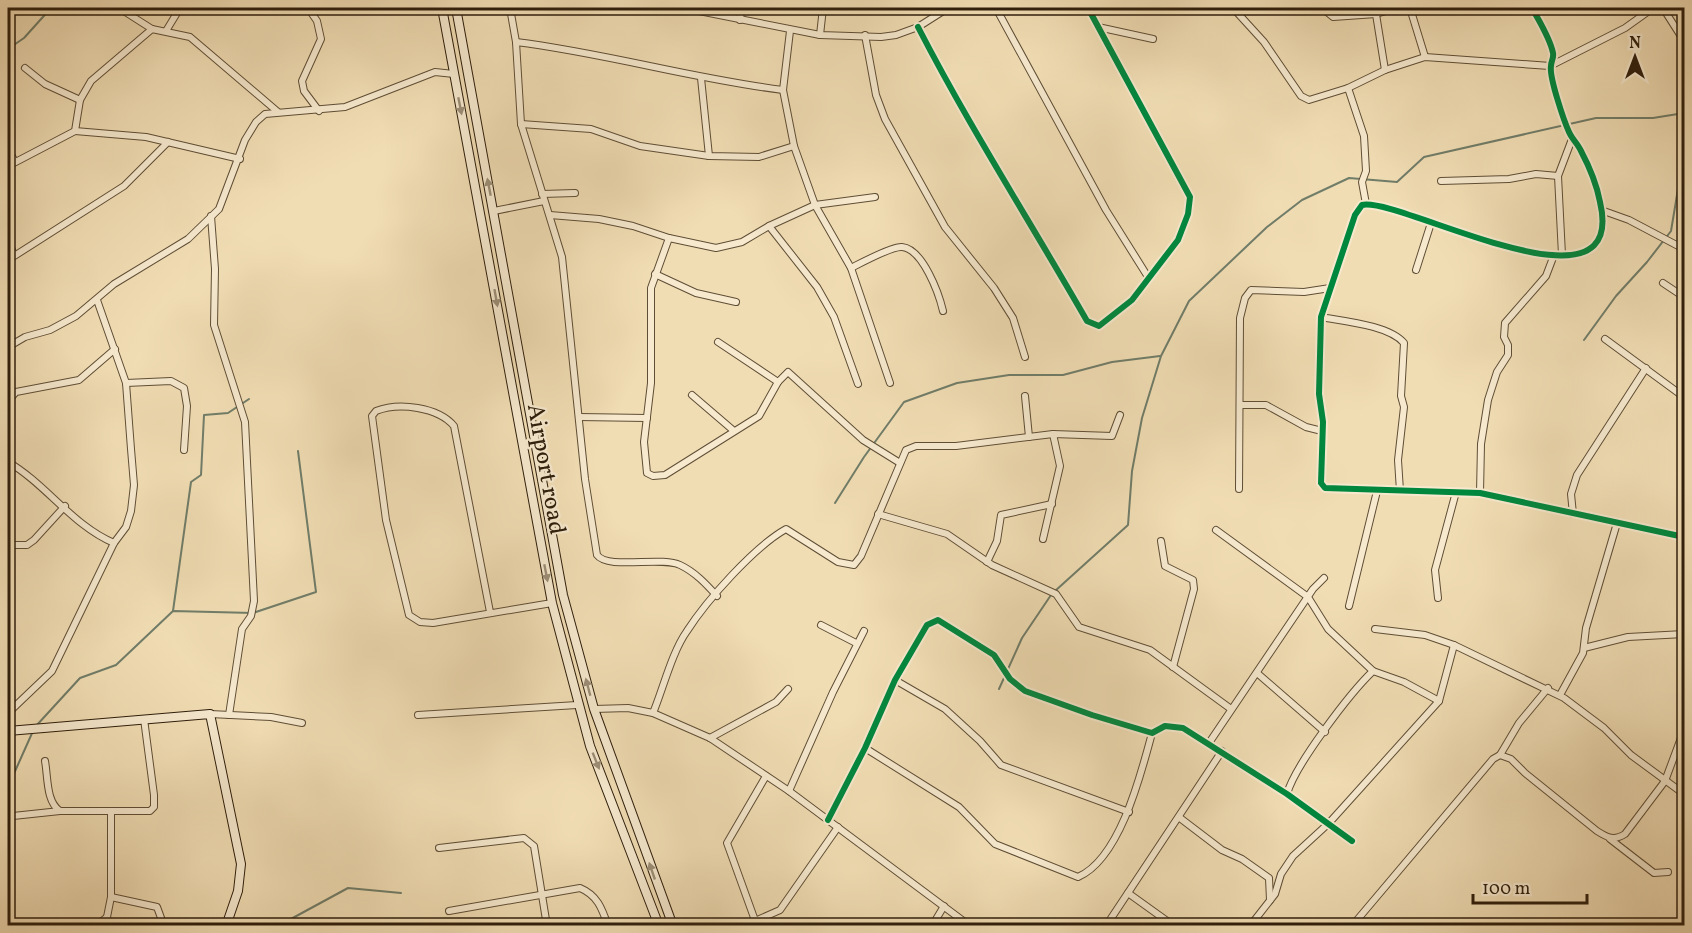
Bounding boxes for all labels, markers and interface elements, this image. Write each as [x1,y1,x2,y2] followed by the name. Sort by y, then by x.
[1605,27,1665,87] north arrow
[1629,33,1641,55] text: N
[456,97,465,116] one-way arrow
[484,177,493,196] one-way arrow
[492,289,501,308] one-way arrow
[517,401,573,537] street label: Airport road
[542,563,551,582] one-way arrow
[583,678,592,696] one-way arrow
[591,752,601,770] one-way arrow
[647,862,657,880] one-way arrow
[1473,867,1587,905] scale bar
[1482,877,1531,902] text: 100 m

